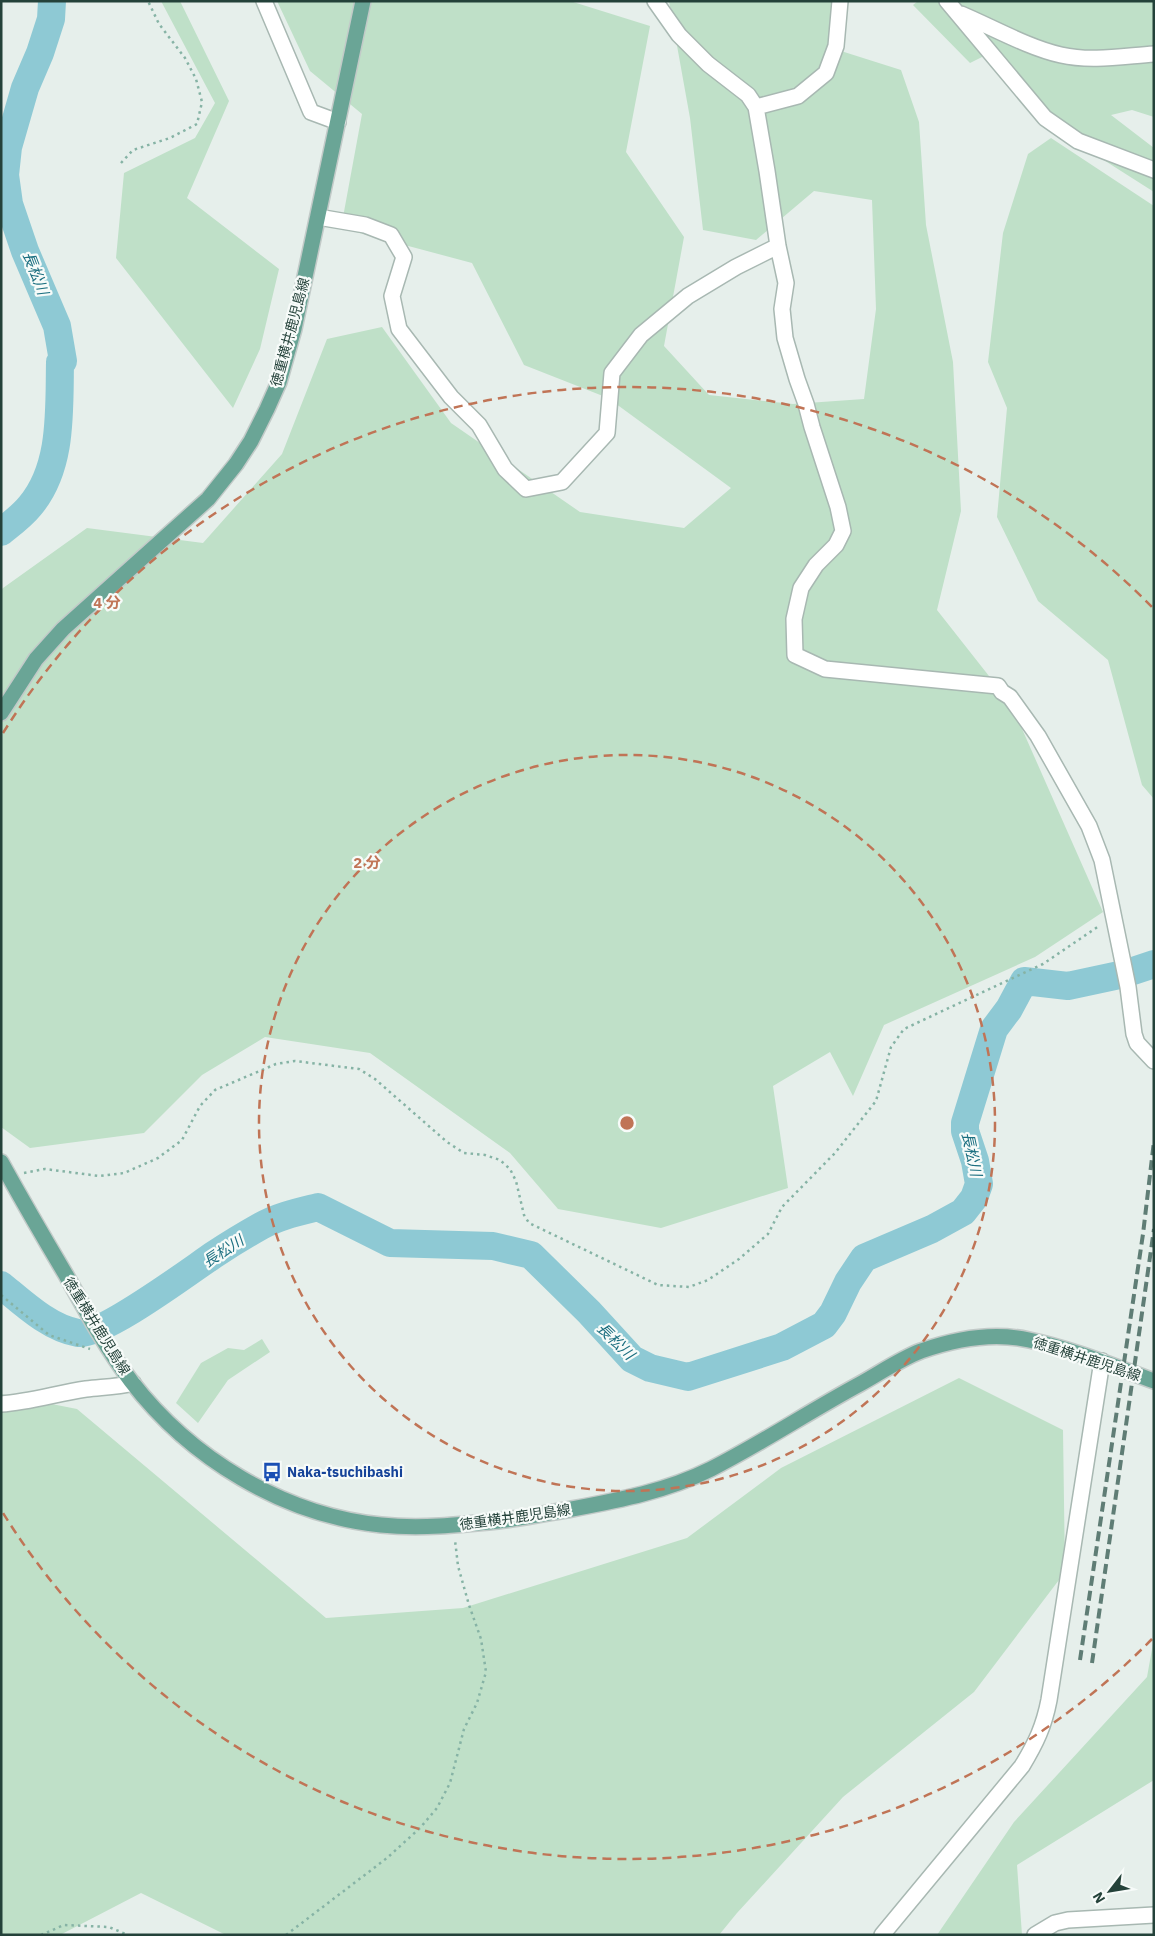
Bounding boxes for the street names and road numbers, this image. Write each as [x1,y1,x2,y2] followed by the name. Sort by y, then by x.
[267,276,313,388] street label: 徳重横井鹿児島線
[60,1274,134,1378] street label: 徳重横井鹿児島線
[1031,1333,1143,1385] street label: 徳重横井鹿児島線
[458,1500,572,1534] street label: 徳重横井鹿児島線

